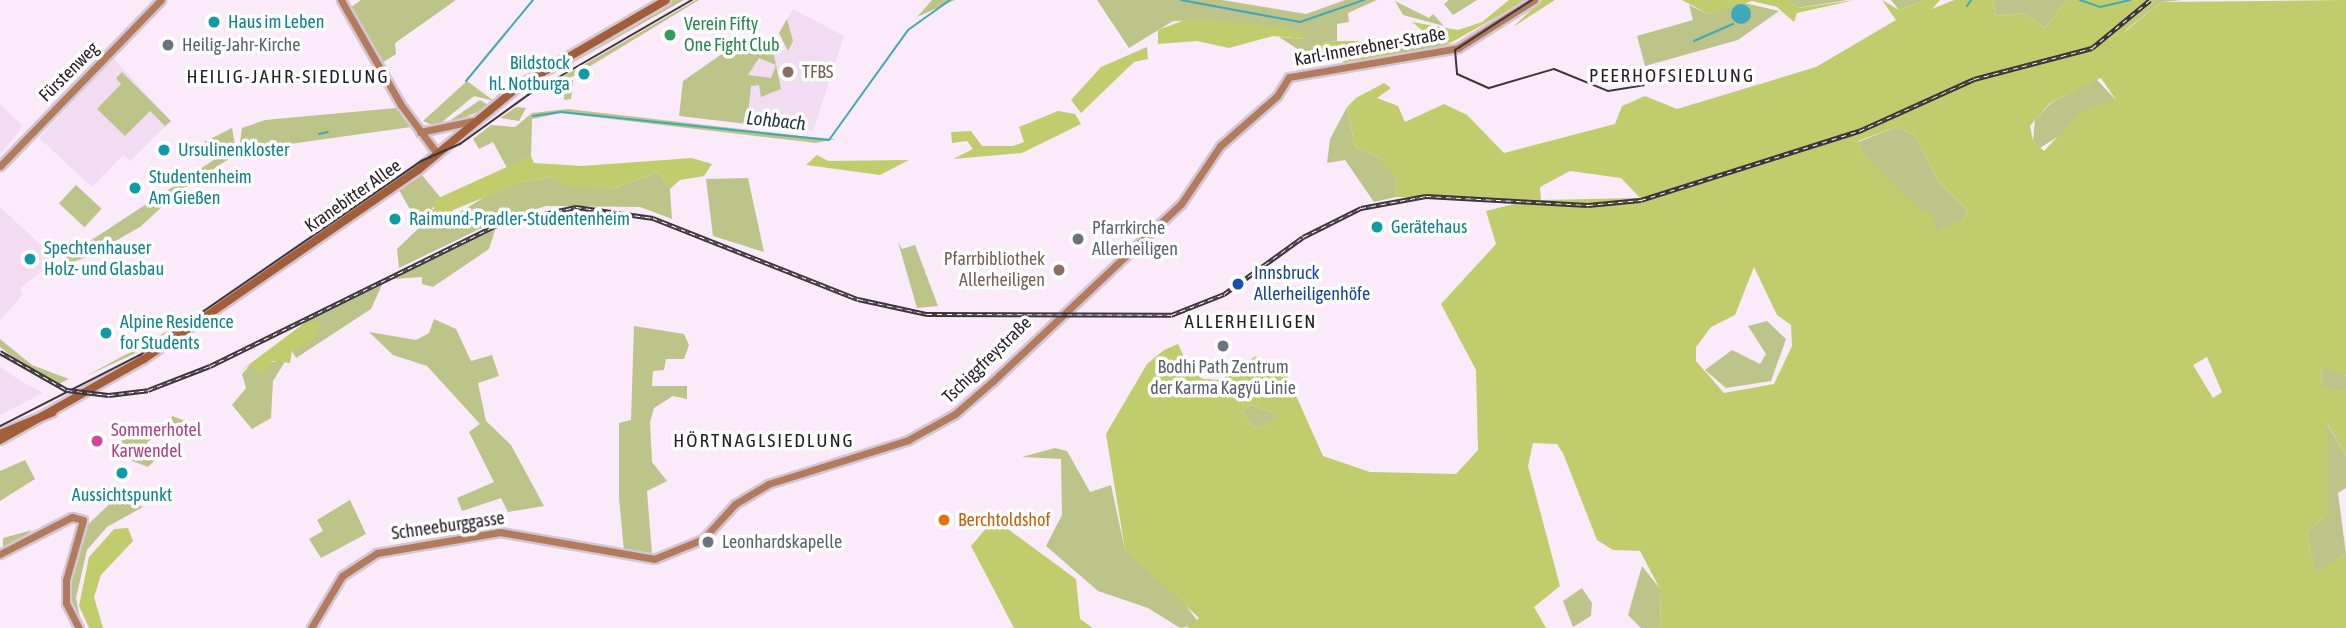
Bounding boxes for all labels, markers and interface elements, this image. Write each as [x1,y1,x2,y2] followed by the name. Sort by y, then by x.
[228,11,324,33] place label: Haus im Leben
[206,14,222,30] marker: Haus im Leben
[684,14,779,56] place label: Verein Fifty One Fight Club
[1293,23,1447,71] street label: Karl-Innerebner-Straße
[662,27,678,43] marker: Verein Fifty One Fight Club
[182,34,300,56] place label: Heilig-Jahr-Kirche
[160,37,176,53] marker: Heilig-Jahr-Kirche
[35,38,103,106] street label: Fürstenweg
[489,53,570,96] place label: Bildstock hl. Notburga
[802,61,833,83] place label: TFBS
[780,64,796,80] marker: TFBS
[1591,65,1753,87] district label: PEERHOFSIEDLUNG
[189,66,387,88] district label: HEILIG-JAHR-SIEDLUNG
[576,66,592,82] marker: Bildstock hl. Notburga
[745,107,807,135] water label: Lohbach
[178,139,289,161] place label: Ursulinenkloster
[156,142,172,158] marker: Ursulinenkloster
[301,155,405,237] street label: Kranebitter Allee
[149,167,252,210] place label: Studentenheim Am Gießen
[127,180,143,196] marker: Studentenheim Am Gießen
[409,208,630,230] place label: Raimund-Pradler-Studentenheim
[387,211,403,227] marker: Raimund-Pradler-Studentenheim
[1391,216,1467,238] place label: Gerätehaus
[1092,218,1178,260] place label: Pfarrkirche Allerheiligen
[1369,219,1385,235] marker: Gerätehaus
[1070,231,1086,247] marker: Pfarrkirche Allerheiligen
[44,238,164,280] place label: Spechtenhauser Holz- und Glasbau
[944,249,1045,292] place label: Pfarrbibliothek Allerheiligen
[22,251,38,267] marker: Spechtenhauser Holz- und Glasbau
[1051,262,1067,278] marker: Pfarrbibliothek Allerheiligen
[1254,263,1370,306] place label: Innsbruck Allerheiligenhöfe
[1228,274,1248,294] marker: Innsbruck Allerheiligenhöfe
[1186,311,1316,333] district label: ALLERHEILIGEN
[120,312,234,354] place label: Alpine Residence for Students
[938,312,1036,408] street label: Tschiggfreystraße
[98,325,114,341] marker: Alpine Residence for Students
[1215,338,1231,354] marker: Bodhi Path Zentrum der Karma Kagyü Linie
[1150,357,1296,400] place label: Bodhi Path Zentrum der Karma Kagyü Linie
[111,420,202,462] place label: Sommerhotel Karwendel
[675,430,853,452] district label: HÖRTNAGLSIEDLUNG
[89,433,105,449] marker: Sommerhotel Karwendel
[114,465,130,481] marker: Aussichtspunkt
[72,484,172,506] place label: Aussichtspunkt
[390,507,506,545] street label: Schneeburggasse
[958,509,1051,531] place label: Berchtoldshof
[936,512,952,528] marker: Berchtoldshof
[722,531,842,553] place label: Leonhardskapelle
[700,534,716,550] marker: Leonhardskapelle

